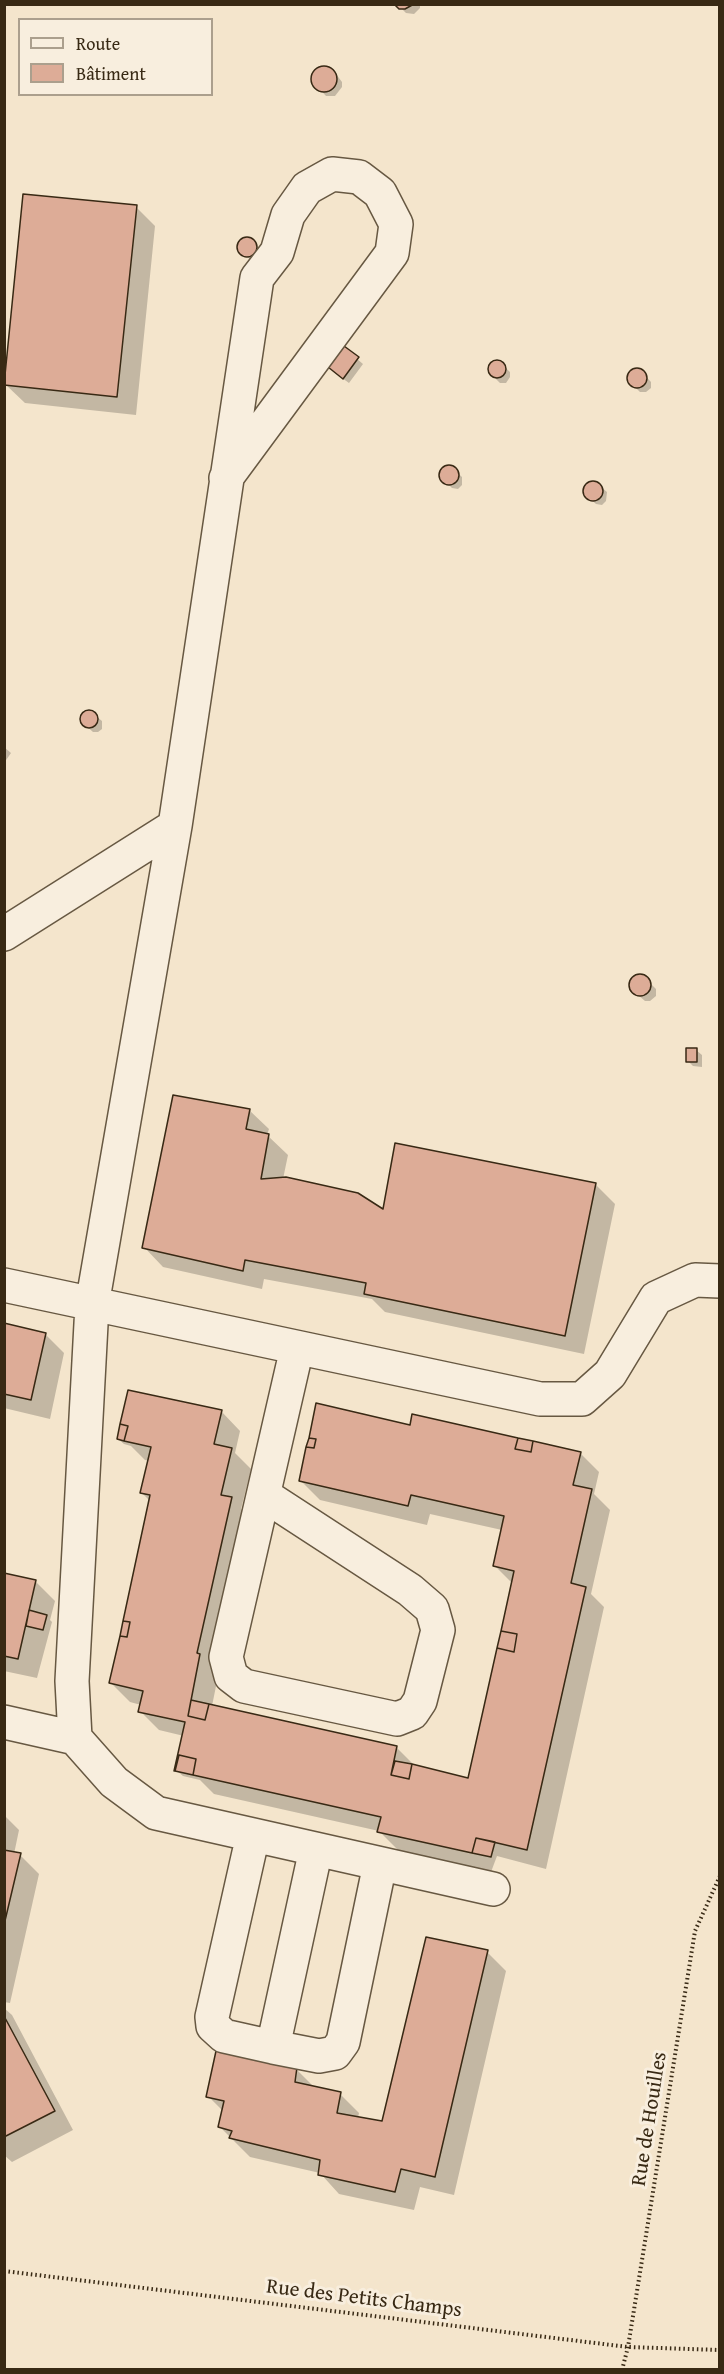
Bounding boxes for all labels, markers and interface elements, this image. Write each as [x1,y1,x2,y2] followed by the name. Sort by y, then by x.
[18,18,213,96] legend
[76,30,120,57] text: Route
[76,60,146,87] text: Bâtiment
[627,2050,673,2188] street label: Rue de Houilles
[265,2275,463,2323] street label: Rue des Petits Champs

